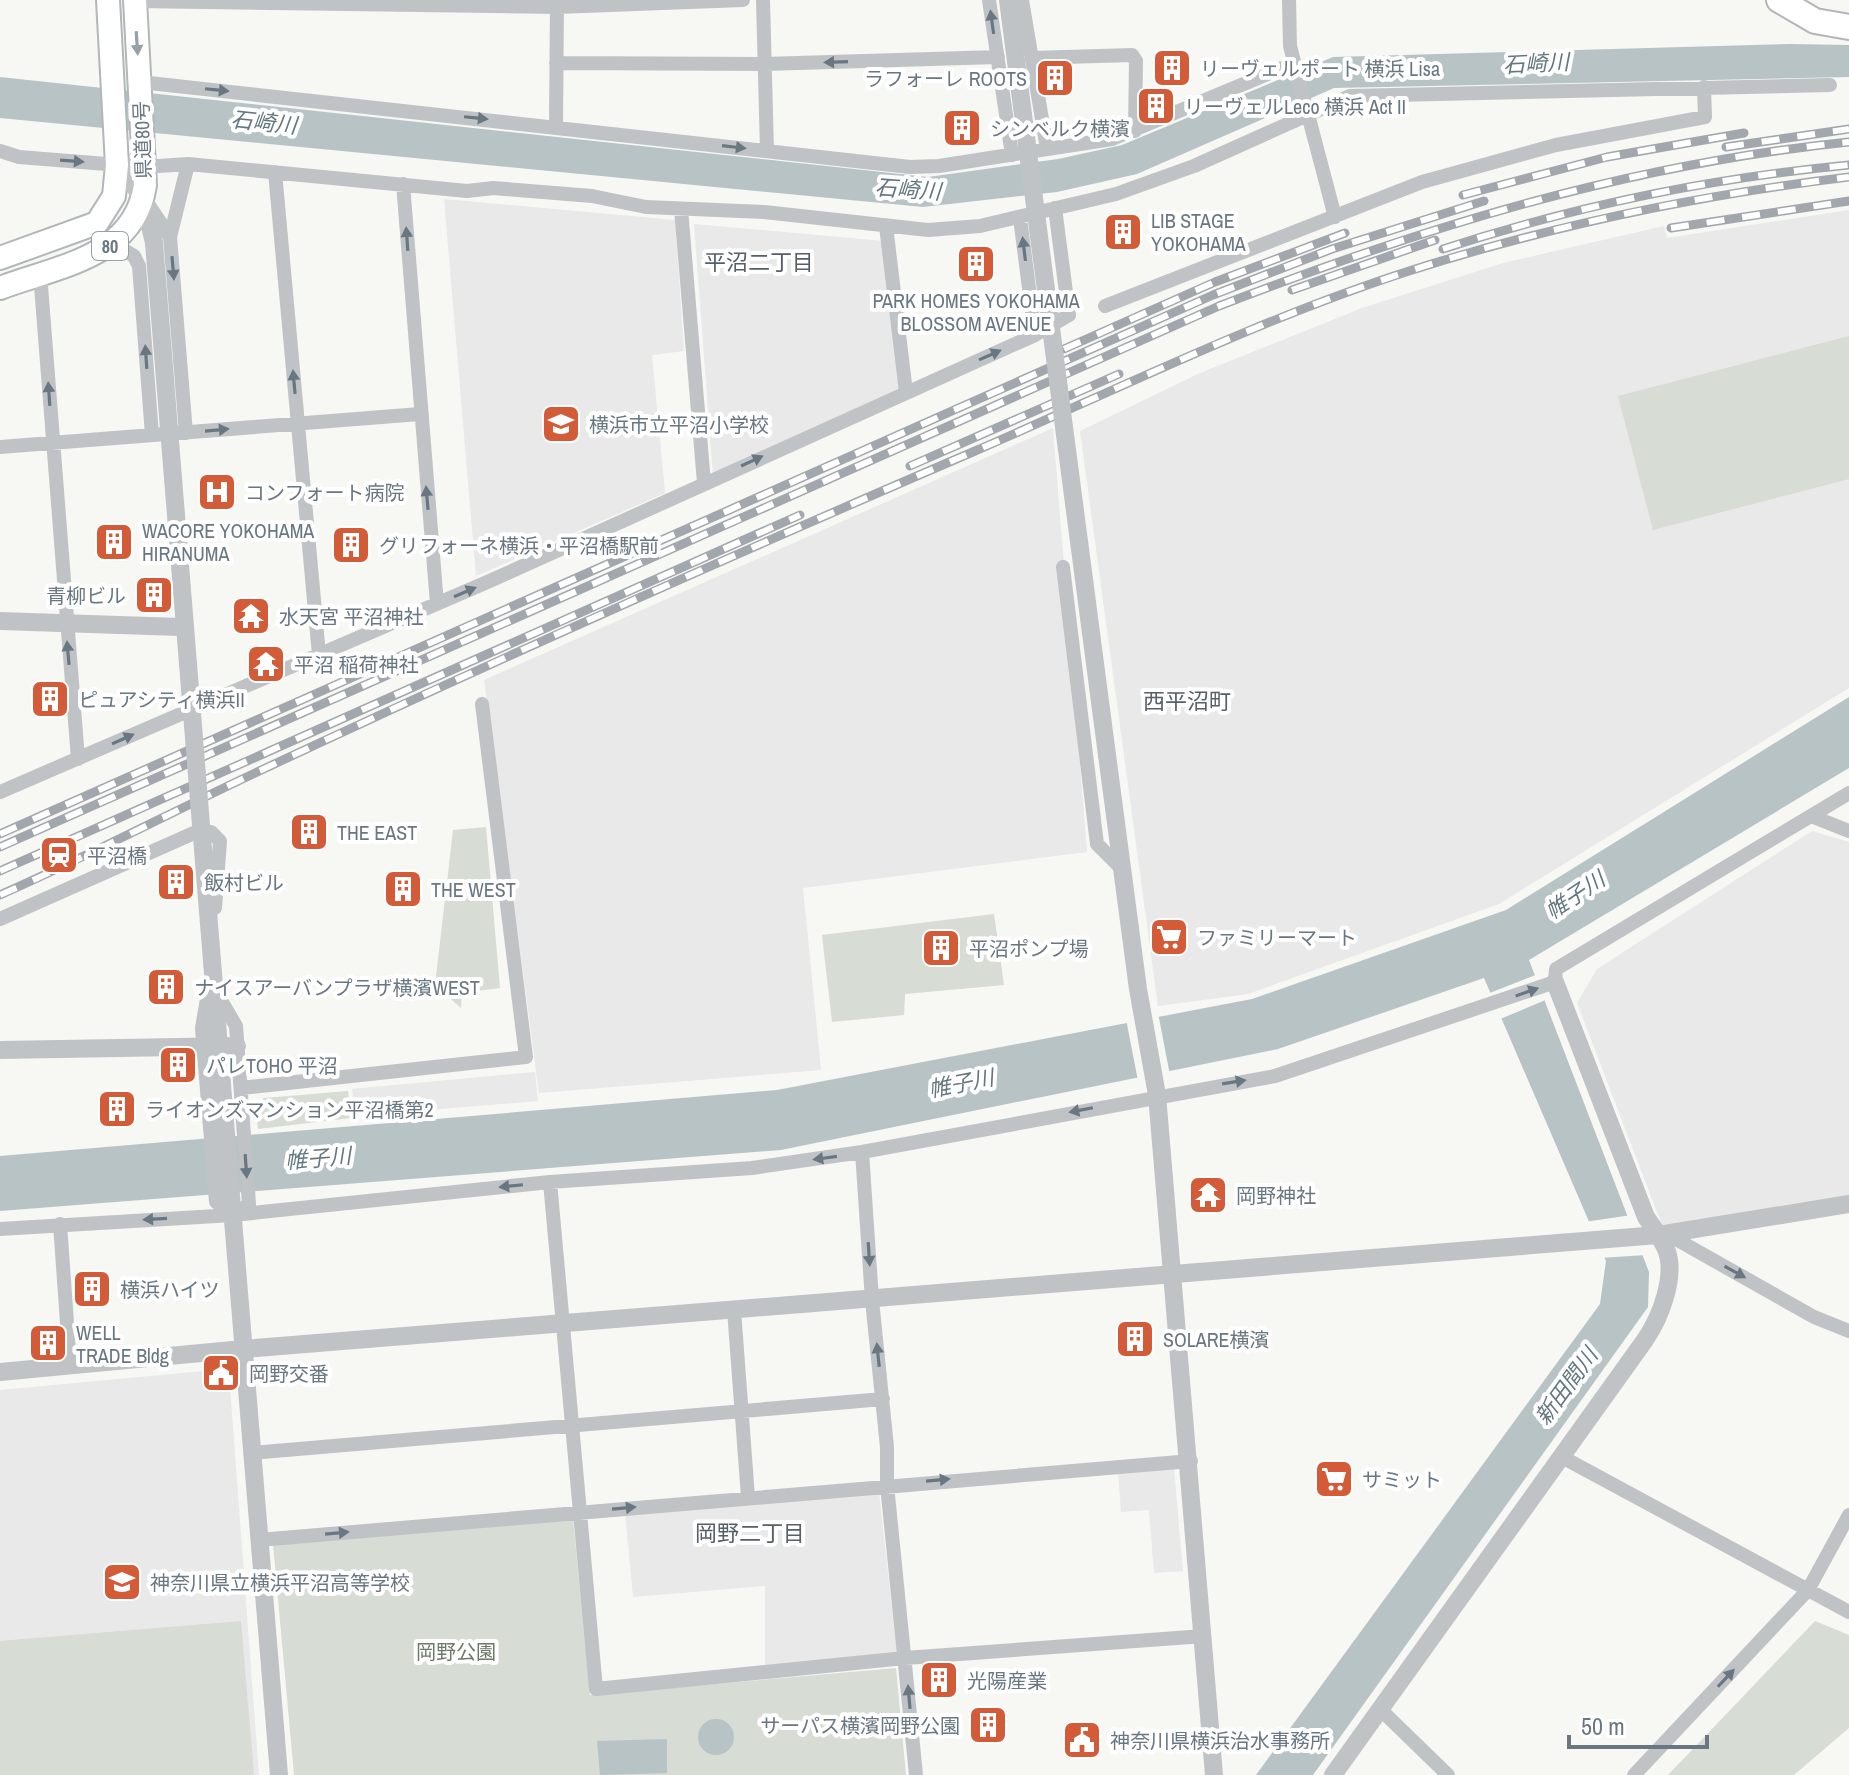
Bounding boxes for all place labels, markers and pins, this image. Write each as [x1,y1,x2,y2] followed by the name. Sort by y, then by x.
[1151,47,1193,89] building icon: リーヴェルポート 横浜 Lisa
[1200,55,1440,82] place label: リーヴェルポート 横浜 Lisa
[1034,57,1076,99] building icon: ラフォーレ ROOTS
[864,65,1027,92] place label: ラフォーレ ROOTS
[1135,85,1177,127] building icon: リーヴェルLeco 横浜 Act II
[1184,93,1406,120] place label: リーヴェルLeco 横浜 Act II
[941,107,983,149] building icon: シンベルク横濱
[990,115,1130,142] place label: シンベルク横濱
[1151,207,1246,257] place label: LIB STAGE YOKOHAMA
[1102,211,1144,253] building icon: LIB STAGE YOKOHAMA
[955,243,997,285] building icon: PARK HOMES YOKOHAMA BLOSSOM AVENUE
[872,287,1080,337] place label: PARK HOMES YOKOHAMA BLOSSOM AVENUE
[540,403,582,445] school or university icon: 横浜市立平沼小学校
[589,411,769,438] place label: 横浜市立平沼小学校
[196,471,238,513] hospital icon: コンフォート病院
[245,479,404,506] place label: コンフォート病院
[142,517,314,567] place label: WACORE YOKOHAMA HIRANUMA
[93,521,135,563] building icon: WACORE YOKOHAMA HIRANUMA
[330,524,372,566] building icon: グリフォーネ横浜・平沼橋駅前
[379,532,659,559] place label: グリフォーネ横浜・平沼橋駅前
[133,574,175,616] building icon: 青柳ビル
[46,582,126,609] place label: 青柳ビル
[230,595,272,637] temple icon: 水天宮 平沼神社
[279,603,424,630] place label: 水天宮 平沼神社
[245,643,287,685] temple icon: 平沼 稲荷神社
[294,651,419,678] place label: 平沼 稲荷神社
[29,678,71,720] building icon: ピュアシティ横浜II
[78,686,245,713] place label: ピュアシティ横浜II
[288,811,330,853] building icon: THE EAST
[337,819,417,846] place label: THE EAST
[38,834,80,876] station icon: 平沼橋
[87,842,147,869] place label: 平沼橋
[155,861,197,903] building icon: 飯村ビル
[382,868,424,910] building icon: THE WEST
[204,869,284,896] place label: 飯村ビル
[431,876,516,903] place label: THE WEST
[1148,916,1190,958] supermarket icon: ファミリーマート
[1197,924,1357,951] place label: ファミリーマート
[920,927,962,969] building icon: 平沼ポンプ場
[969,935,1088,962] place label: 平沼ポンプ場
[145,966,187,1008] building icon: ナイスアーバンプラザ横濱WEST
[194,974,480,1001] place label: ナイスアーバンプラザ横濱WEST
[157,1044,199,1086] building icon: パレTOHO 平沼
[206,1052,338,1079] place label: パレTOHO 平沼
[96,1088,138,1130] building icon: ライオンズマンション平沼橋第2
[145,1096,434,1123] place label: ライオンズマンション平沼橋第2
[1187,1174,1229,1216] temple icon: 岡野神社
[1236,1182,1316,1209] place label: 岡野神社
[71,1268,113,1310] building icon: 横浜ハイツ
[120,1276,220,1303] place label: 横浜ハイツ
[1114,1318,1156,1360] building icon: SOLARE横濱
[76,1319,169,1369] place label: WELL TRADE Bldg
[27,1322,69,1364] building icon: WELL TRADE Bldg
[1163,1326,1270,1353] place label: SOLARE横濱
[200,1352,242,1394] public building icon: 岡野交番
[249,1360,329,1387] place label: 岡野交番
[1313,1458,1355,1500] supermarket icon: サミット
[1362,1466,1442,1493] place label: サミット
[101,1561,143,1603] school or university icon: 神奈川県立横浜平沼高等学校
[150,1569,410,1596] place label: 神奈川県立横浜平沼高等学校
[918,1659,960,1701] building icon: 光陽産業
[967,1667,1047,1694] place label: 光陽産業
[967,1704,1009,1746] building icon: サーパス横濱岡野公園
[760,1712,960,1739] place label: サーパス横濱岡野公園
[1061,1719,1103,1761] public building icon: 神奈川県横浜治水事務所
[1110,1727,1330,1754] place label: 神奈川県横浜治水事務所

